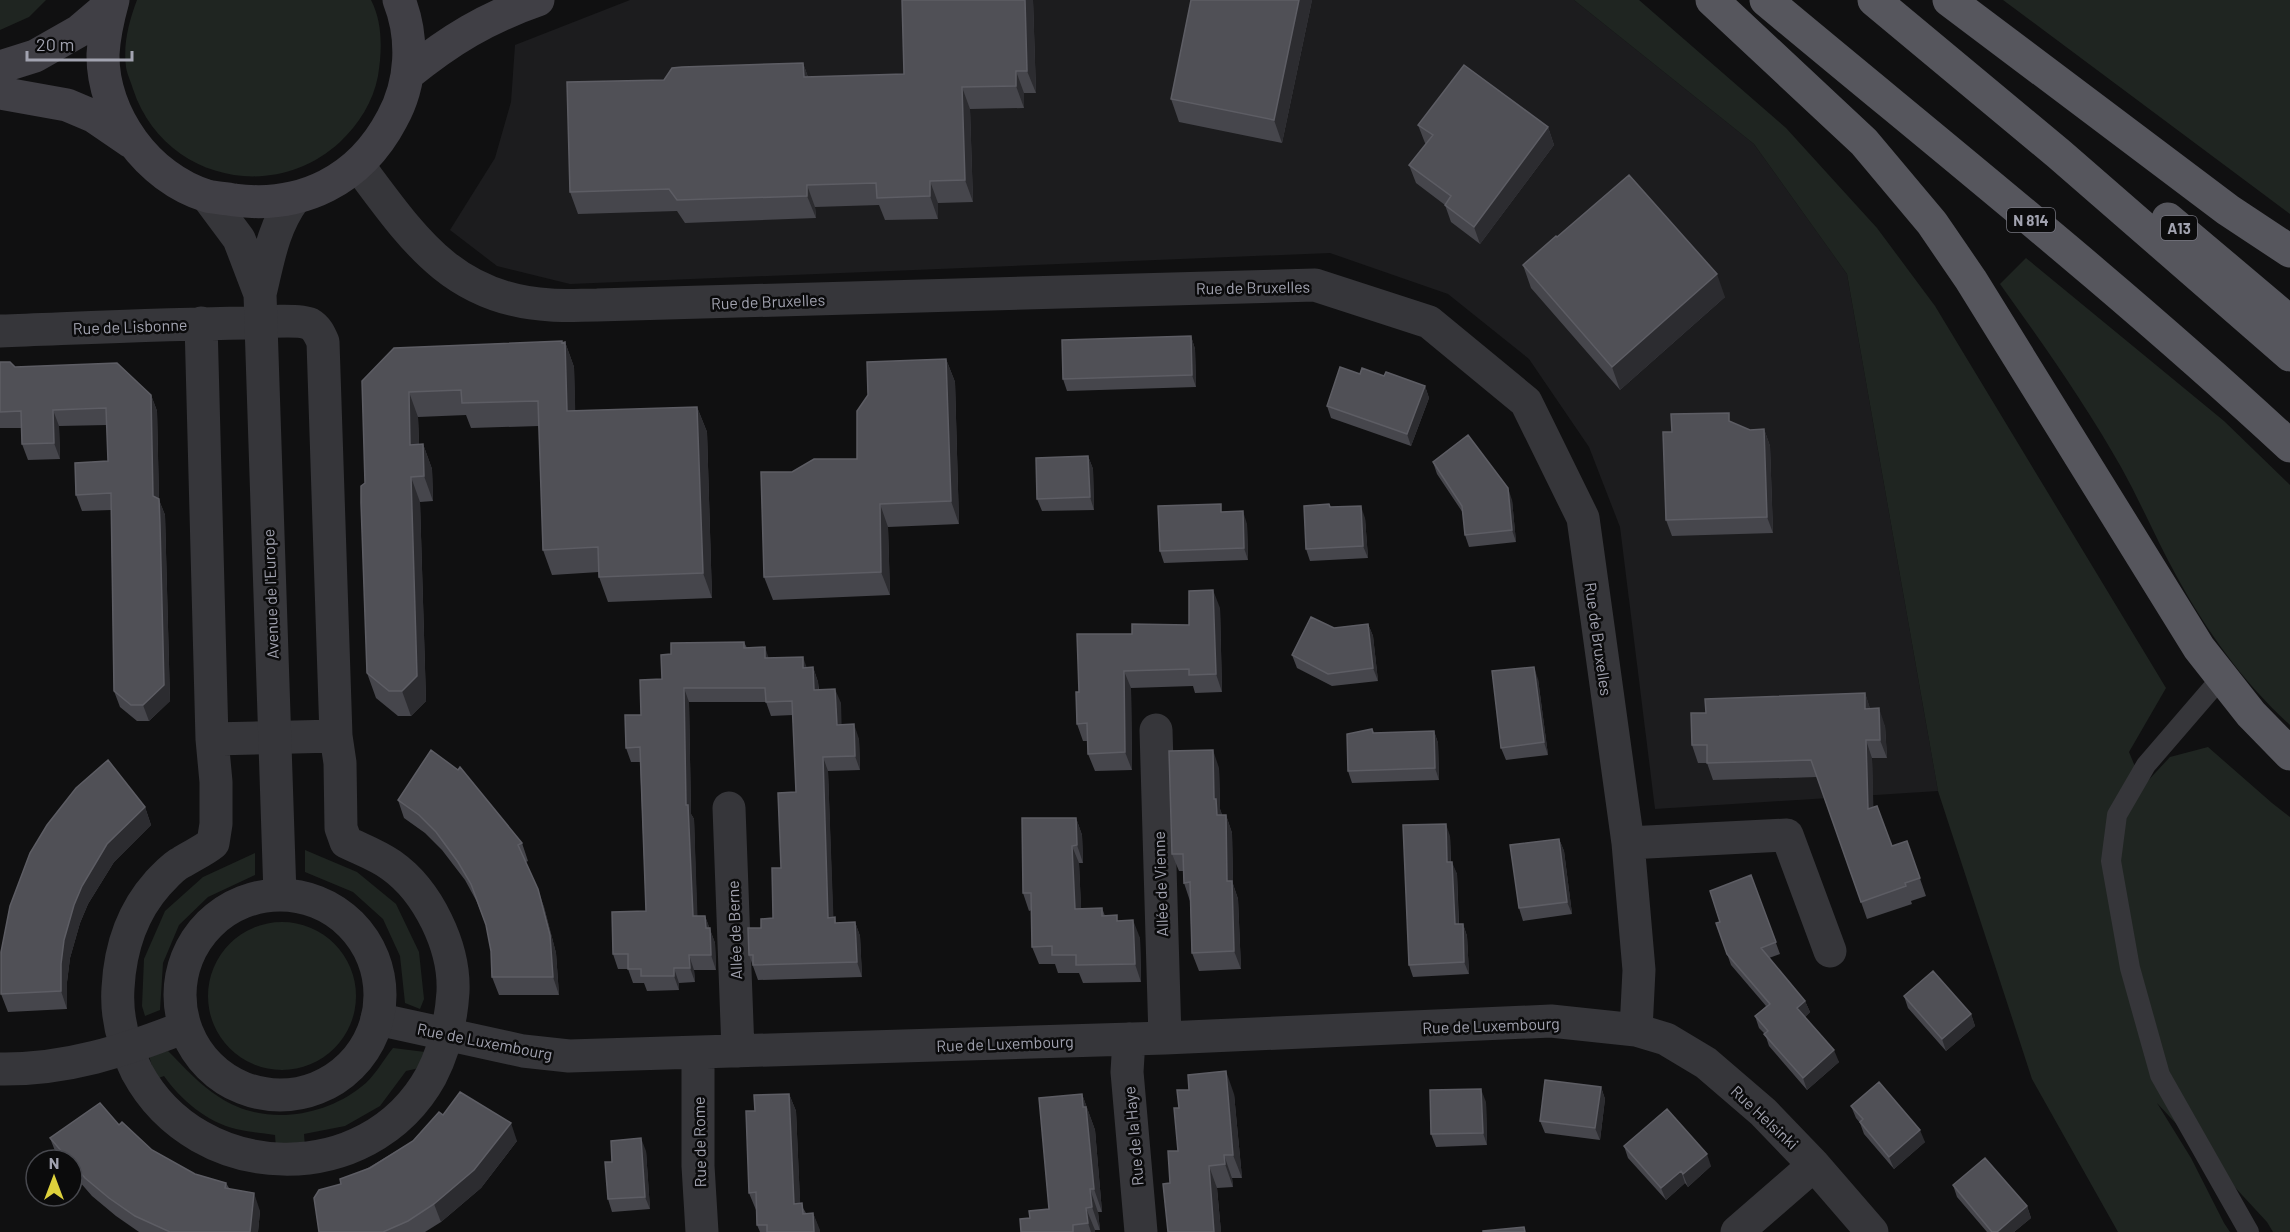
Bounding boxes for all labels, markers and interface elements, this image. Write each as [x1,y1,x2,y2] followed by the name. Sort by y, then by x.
[27,24,132,62] scale bar
[36,33,74,55] text: 20 m
[2007,208,2055,232] road number: N 814
[2161,216,2197,240] road number: A13
[1196,277,1310,297] street label: Rue de Bruxelles
[711,290,825,312] street label: Rue de Bruxelles
[72,315,188,337] street label: Rue de Lisbonne
[258,529,282,659] street label: Avenue de l'Europe
[1582,581,1616,697] street label: Rue de Bruxelles
[1149,831,1171,937] street label: Allée de Vienne
[723,880,745,980] street label: Allée de Berne
[1422,1013,1560,1037] street label: Rue de Luxembourg
[416,1019,554,1063] street label: Rue de Luxembourg
[936,1031,1074,1055] street label: Rue de Luxembourg
[1727,1081,1803,1153] street label: Rue Helsinki
[1119,1085,1147,1187] street label: Rue de la Haye
[689,1096,709,1188] street label: Rue de Rome
[24,1148,84,1208] north arrow
[49,1153,59,1172] text: N

